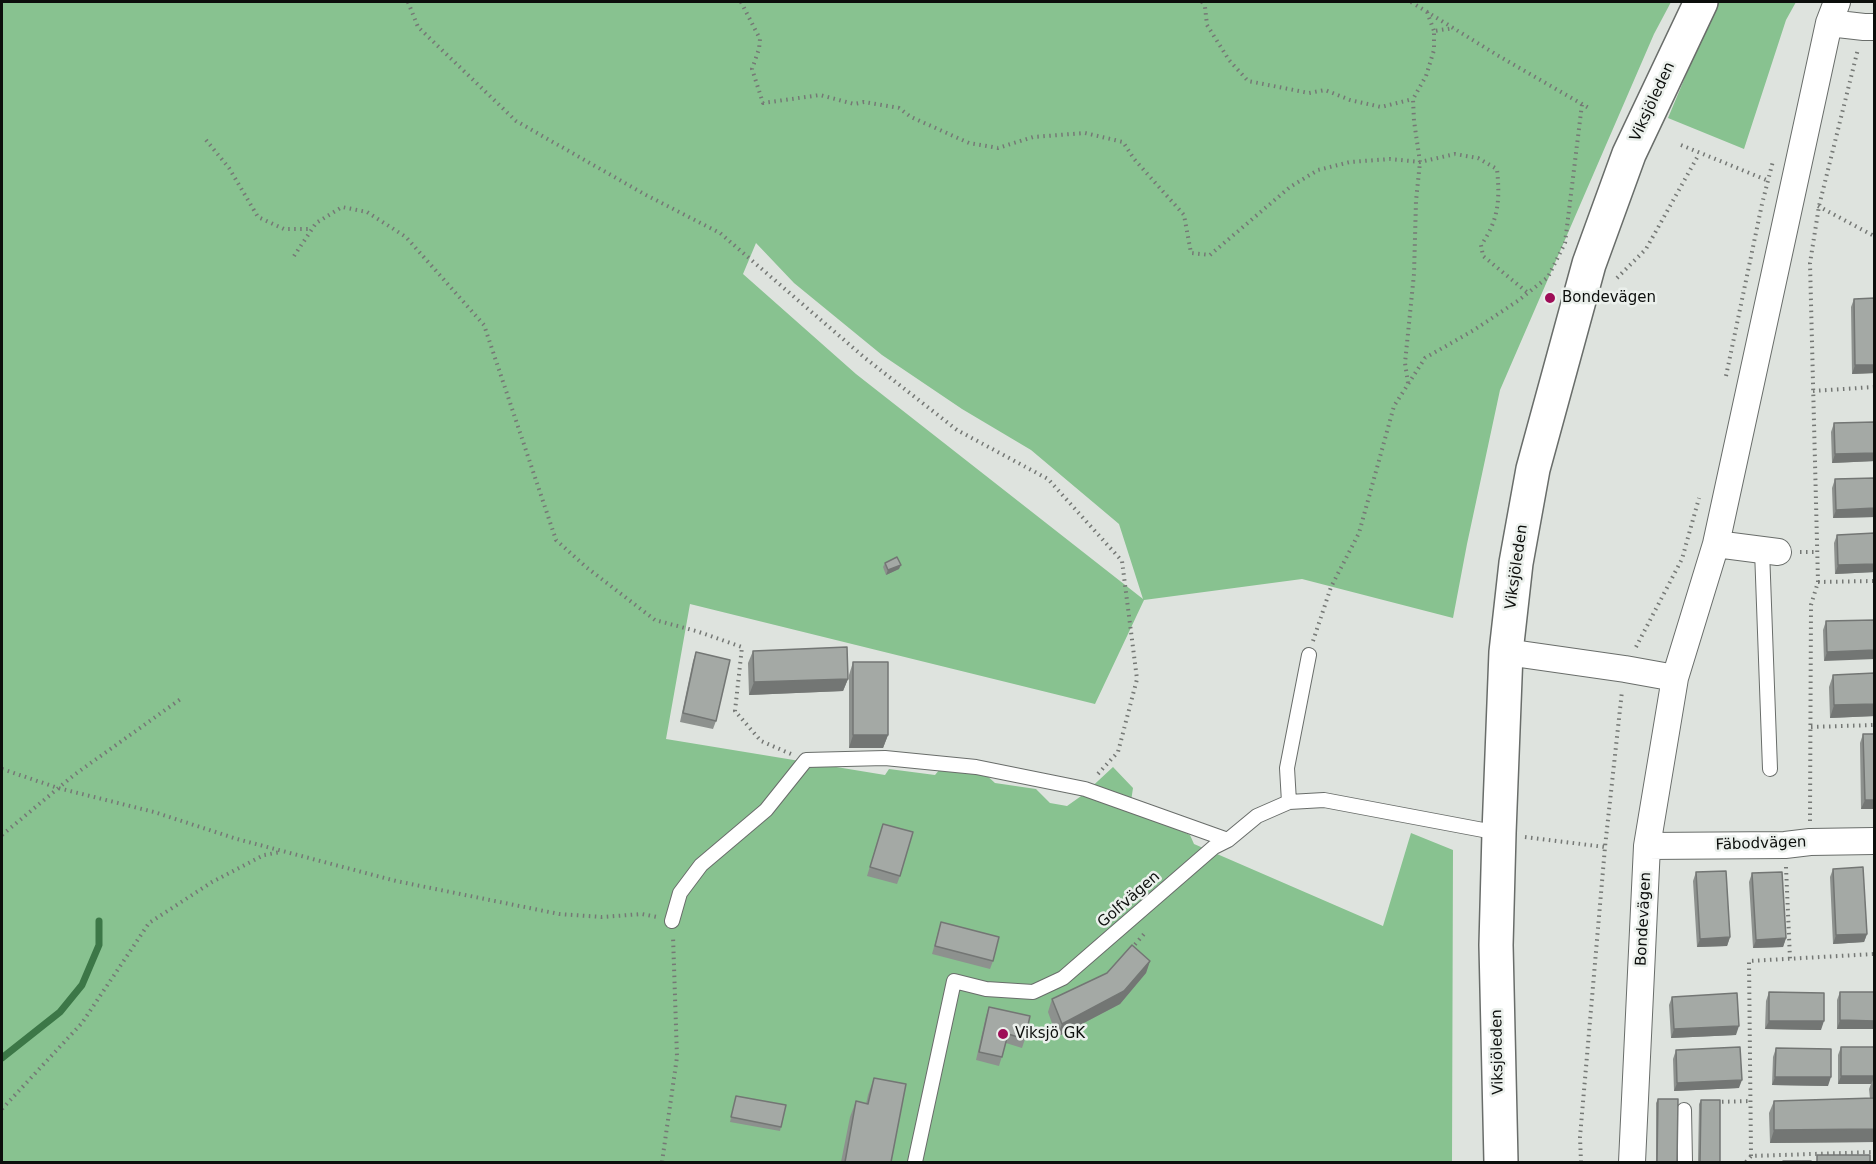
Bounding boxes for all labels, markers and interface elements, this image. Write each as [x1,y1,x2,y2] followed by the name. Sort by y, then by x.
[1627,59,1679,145] street label: Viksjöleden
[1562,289,1656,307] place label: Bondevägen
[1543,291,1557,305] marker: Bondevägen
[1502,523,1532,611] street label: Viksjöleden
[1715,833,1807,855] street label: Fäbodvägen
[1094,868,1164,932] street label: Golfvägen
[1633,872,1655,966] street label: Bondevägen
[1488,1009,1508,1095] street label: Viksjöleden
[1015,1025,1085,1043] place label: Viksjö GK
[996,1027,1010,1041] marker: Viksjö GK

